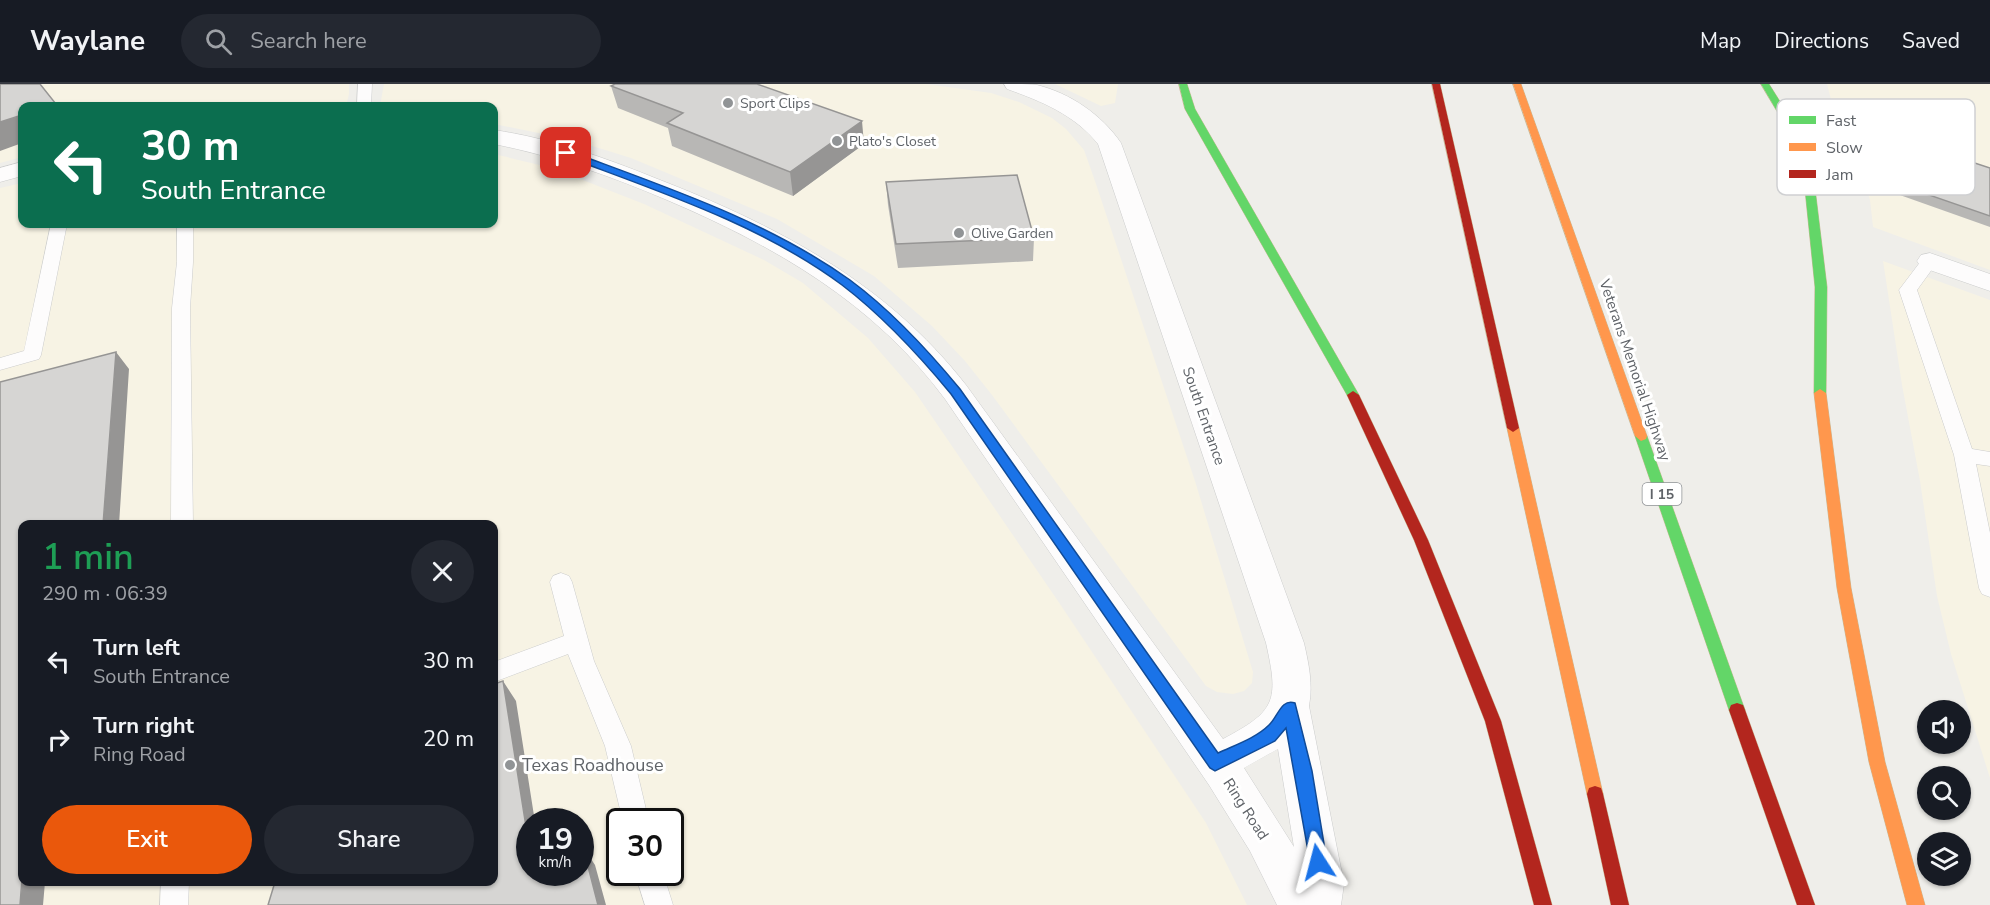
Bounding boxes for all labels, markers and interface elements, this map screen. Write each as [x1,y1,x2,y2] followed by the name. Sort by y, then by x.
[181,14,601,68] search box
[30,22,145,60] text: Waylane
[202,25,235,58] icon: search
[250,26,367,56] text: Search here
[1700,27,1741,55] text: Map
[1774,27,1869,55] text: Directions
[1902,27,1960,55] text: Saved
[740,94,810,113] place label: Sport Clips
[721,96,735,110] marker: Sport Clips
[1777,99,1975,195] legend
[1826,110,1857,132] text: Fast
[141,118,240,175] text: 30 m
[42,126,120,204] icon: left
[540,127,591,178] pin
[849,132,936,151] place label: Plato's Closet
[830,134,844,148] marker: Plato's Closet
[549,136,582,169] icon: arrive
[1826,137,1863,159] text: Slow
[1825,164,1853,186] text: Jam
[141,172,326,209] text: South Entrance
[971,224,1053,243] place label: Olive Garden
[952,226,966,240] marker: Olive Garden
[1594,276,1676,464] street label: Veterans Memorial Highway
[1178,364,1230,468] street label: South Entrance
[1642,483,1682,505] road number: I 15
[42,533,134,582] text: 1 min
[411,540,474,603] button: close
[42,580,168,607] text: 290 m · 06:39
[93,633,180,663] text: Turn left
[42,645,75,678] icon: left
[423,646,474,676] text: 30 m
[93,663,230,690] text: South Entrance
[1917,700,1971,886] map controls
[1917,700,1971,754] button: sound
[93,711,194,741] text: Turn right
[42,723,75,756] icon: right
[423,724,474,754] text: 20 m
[93,741,186,768] text: Ring Road
[522,753,664,777] place label: Texas Roadhouse
[503,758,517,772] marker: Texas Roadhouse
[1917,766,1971,820] button: search
[1219,774,1273,844] street label: Ring Road
[42,805,252,874] button: Exit
[264,805,474,874] button: Share
[606,808,684,886] speed limit sign: 30
[537,819,573,860] text: 19
[1286,830,1350,894] position arrow
[1917,832,1971,886] button: layers
[538,852,572,872] text: km/h

